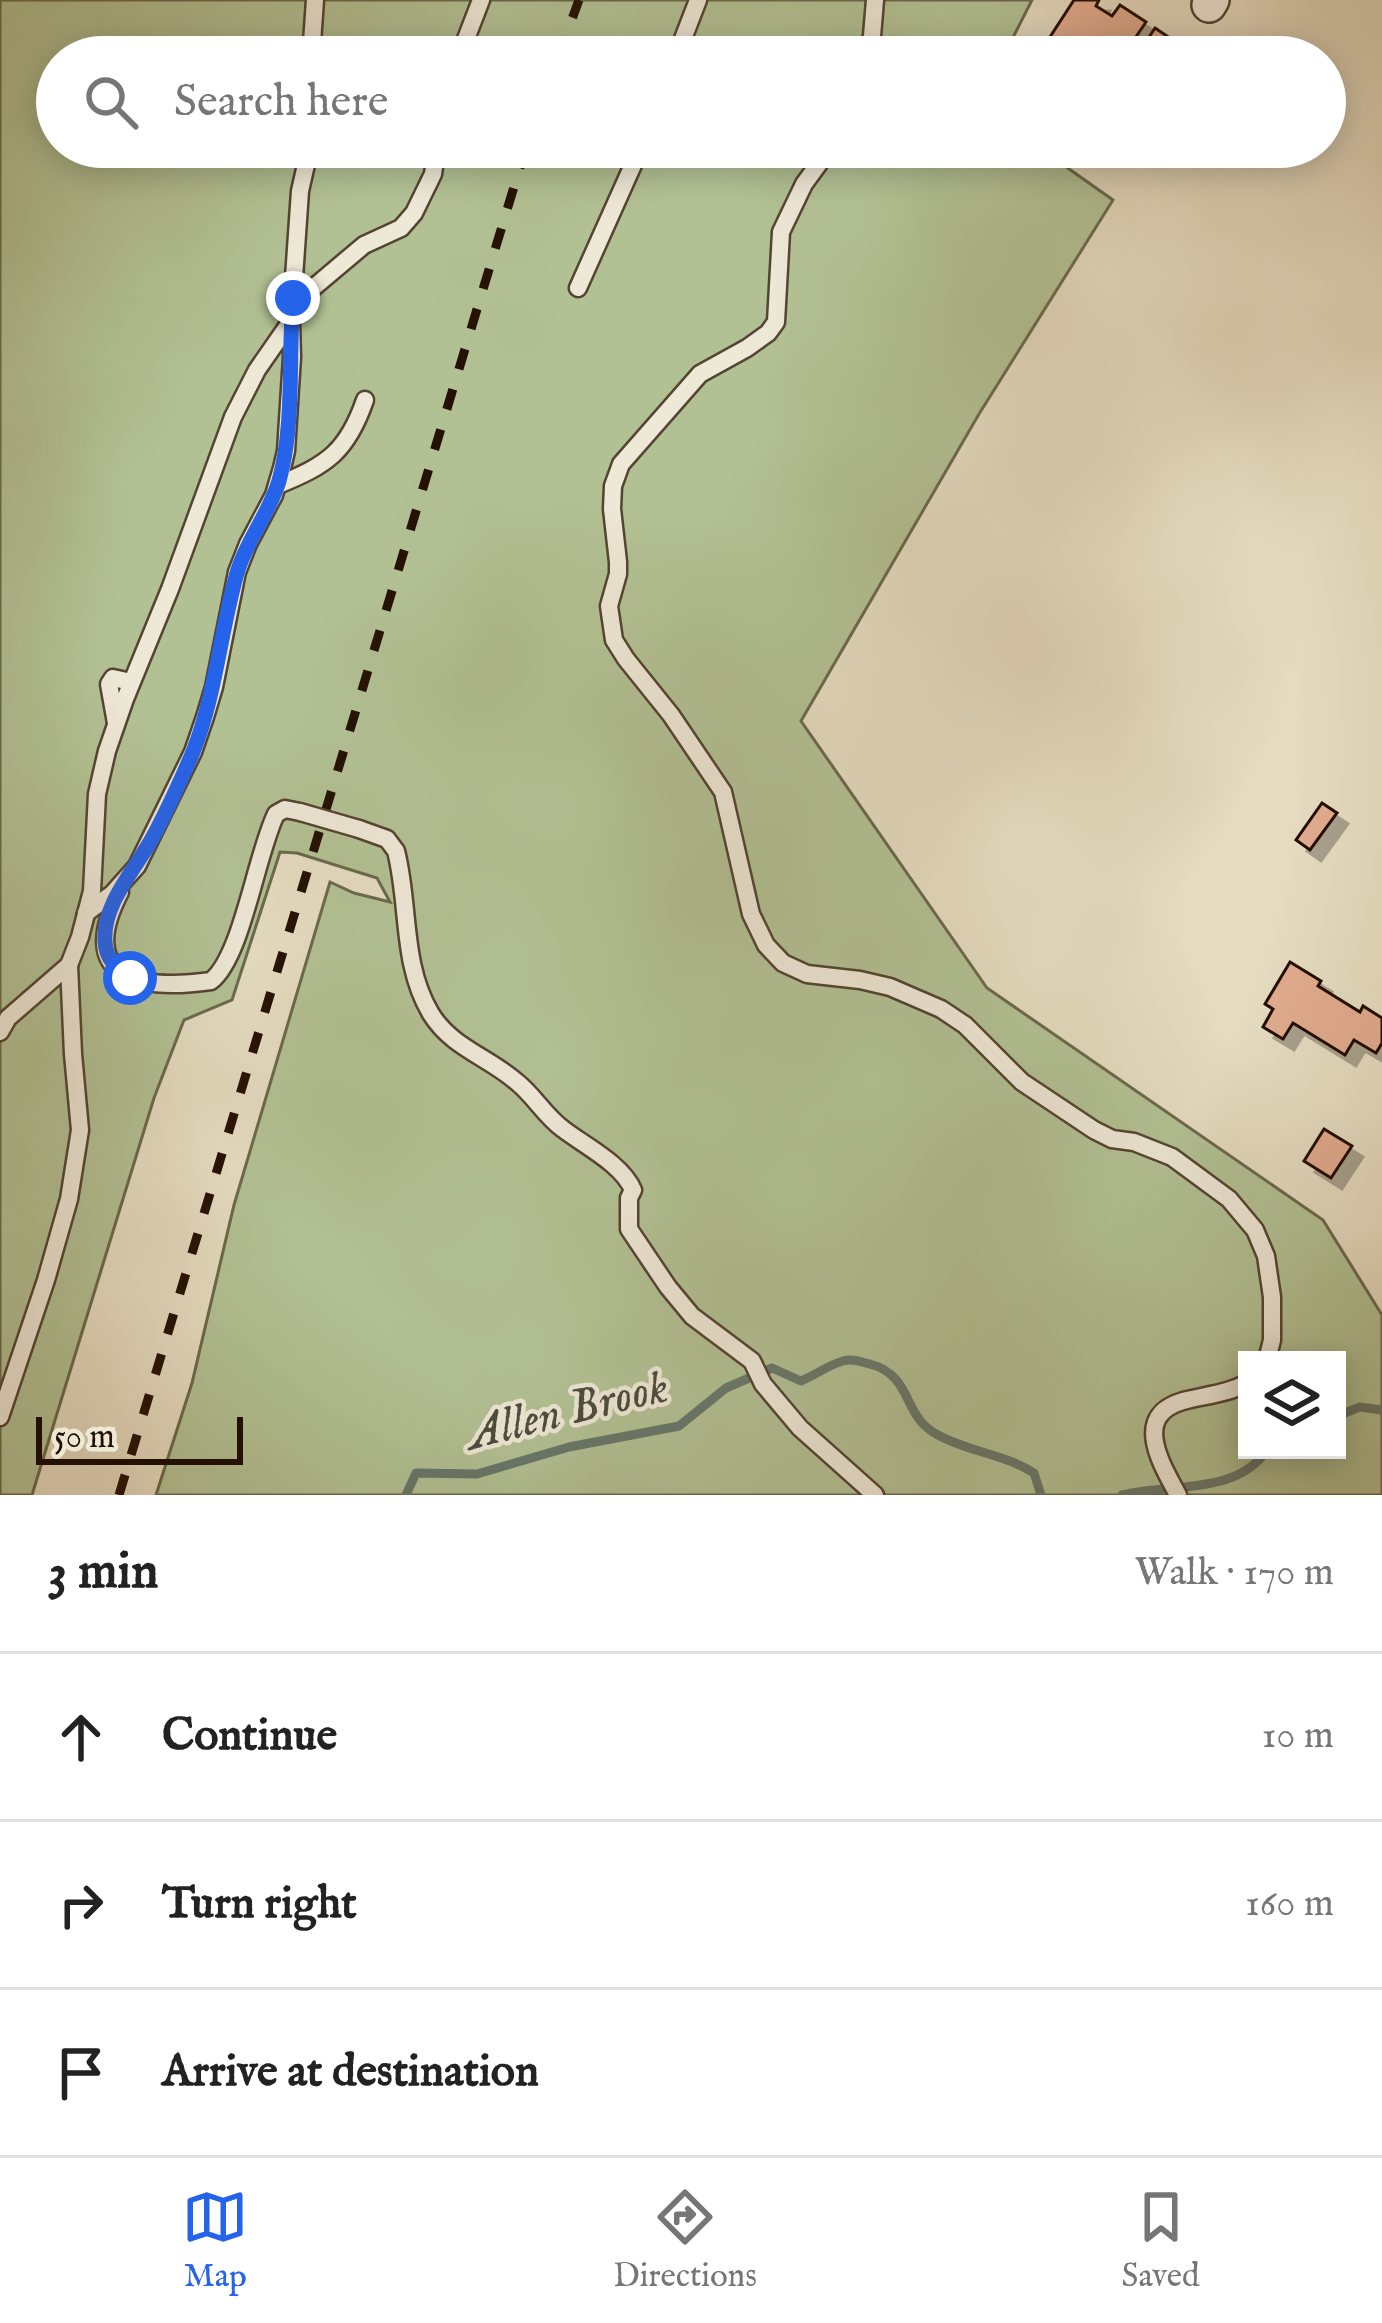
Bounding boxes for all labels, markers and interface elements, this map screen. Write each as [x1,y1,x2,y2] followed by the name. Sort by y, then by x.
[36,36,1346,168] search box
[78,69,144,135] icon: search
[174,74,388,131] text: Search here
[266,271,320,325] route end
[103,951,157,1005] route start
[1238,1351,1346,1459] map controls
[1238,1351,1346,1459] button: layers
[457,1358,675,1467] water label: Allen Brook
[36,1411,243,1464] scale bar
[54,1417,115,1459] text: 50 m
[48,1541,158,1606] text: 3 min
[1135,1549,1334,1598] text: Walk · 170 m
[48,1704,114,1770] icon: ahead
[162,1708,337,1765] text: Continue
[1262,1712,1334,1761] text: 10 m
[48,1872,114,1938] icon: right
[162,1876,357,1933] text: Turn right
[1245,1880,1334,1929] text: 160 m
[48,2040,114,2106] icon: arrive
[162,2044,539,2101] text: Arrive at destination
[182,2184,248,2298] tab: Map
[613,2184,757,2298] tab: Directions
[1122,2184,1200,2298] tab: Saved

